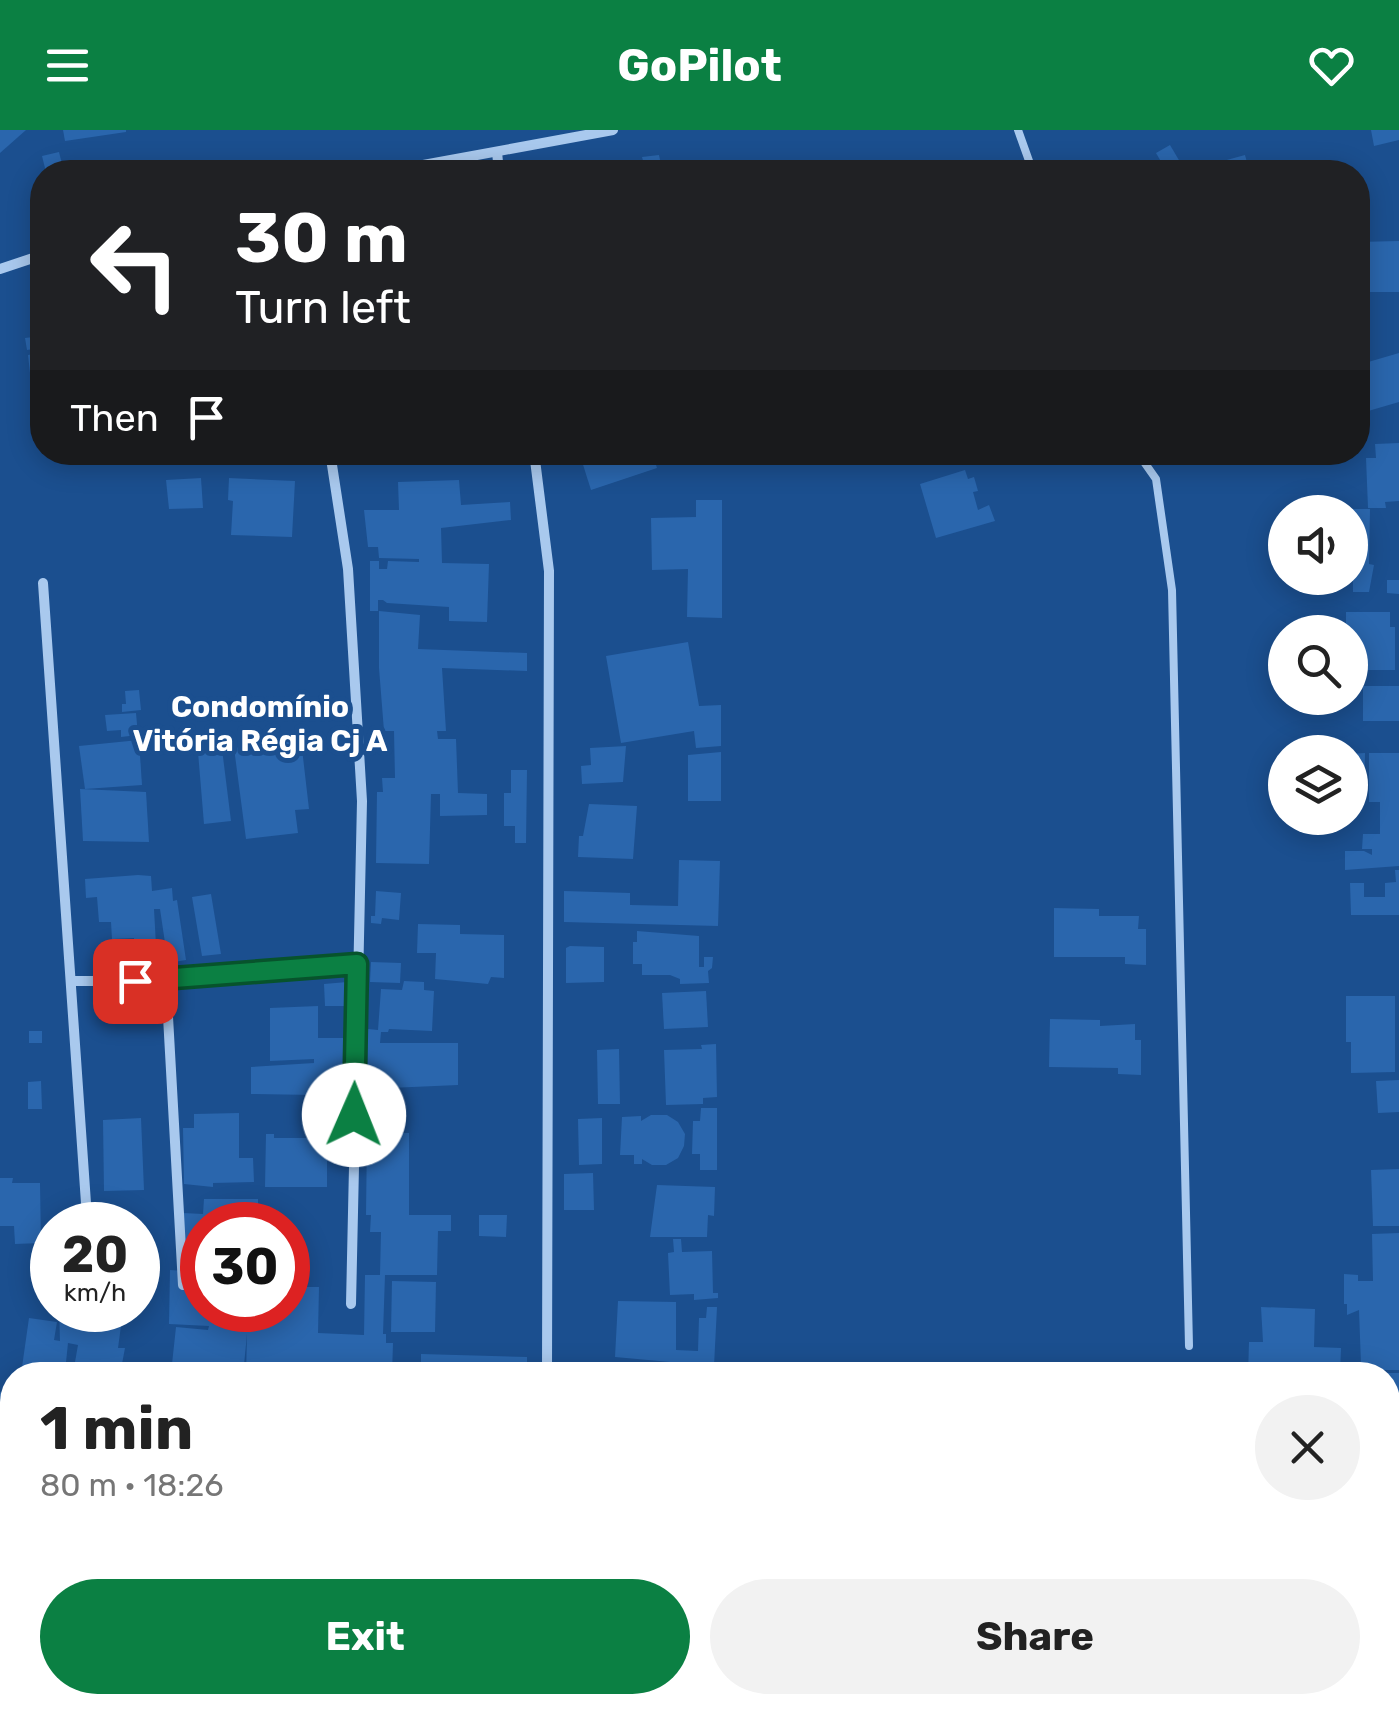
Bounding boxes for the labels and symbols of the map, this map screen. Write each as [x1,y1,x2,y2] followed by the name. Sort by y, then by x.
[133,689,388,759] district label: Condomínio Vitória Régia Cj A
[93,939,178,1024] pin
[302,1063,406,1167] position arrow
[180,1202,310,1332] speed limit sign: 30

